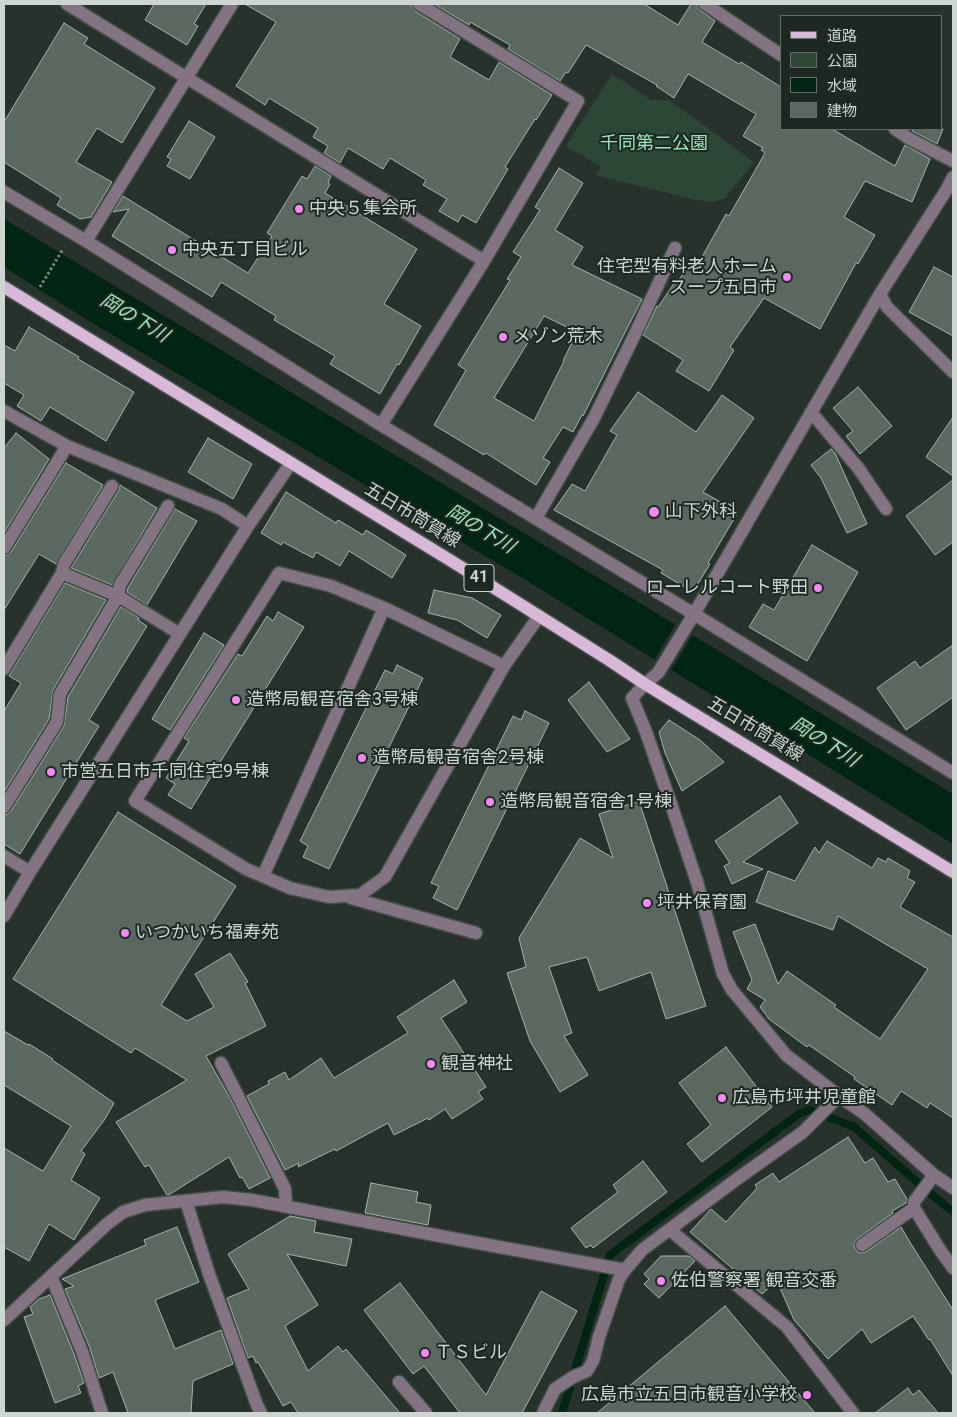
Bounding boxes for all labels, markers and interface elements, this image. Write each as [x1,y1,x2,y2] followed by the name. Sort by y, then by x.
[780,15,942,130] legend
[827,27,857,45] text: 道路
[827,52,857,70] text: 公園
[827,77,857,95] text: 水域
[827,102,857,120] text: 建物
[600,133,708,155] park label: 千同第二公園
[309,198,417,220] place label: 中央５集会所
[293,203,305,215] marker: 中央５集会所
[182,239,308,261] place label: 中央五丁目ビル
[166,244,178,256] marker: 中央五丁目ビル
[597,256,777,298] place label: 住宅型有料老人ホーム スープ五日市
[781,271,793,283] marker: 住宅型有料老人ホーム スープ五日市
[96,290,172,348] water label: 岡の下川
[513,326,603,348] place label: メゾン荒木
[497,331,509,343] marker: メゾン荒木
[360,479,464,553] street label: 五日市筒賀線
[442,501,518,559] water label: 岡の下川
[665,501,737,523] place label: 山下外科
[647,505,661,519] marker: 山下外科
[464,564,494,592] road number: 41
[646,577,808,599] place label: ローレルコート野田
[812,582,824,594] marker: ローレルコート野田
[246,689,418,711] place label: 造幣局観音宿舎3号棟
[703,693,807,767] street label: 五日市筒賀線
[230,694,242,706] marker: 造幣局観音宿舎3号棟
[786,713,862,773] water label: 岡の下川
[372,747,544,769] place label: 造幣局観音宿舎2号棟
[356,752,368,764] marker: 造幣局観音宿舎2号棟
[61,761,269,783] place label: 市営五日市千同住宅9号棟
[45,766,57,778] marker: 市営五日市千同住宅9号棟
[500,791,672,813] place label: 造幣局観音宿舎1号棟
[484,796,496,808] marker: 造幣局観音宿舎1号棟
[657,892,747,914] place label: 坪井保育園
[641,897,653,909] marker: 坪井保育園
[135,922,279,944] place label: いつかいち福寿苑
[119,927,131,939] marker: いつかいち福寿苑
[441,1053,513,1075] place label: 観音神社
[425,1058,437,1070] marker: 観音神社
[732,1087,876,1109] place label: 広島市坪井児童館
[716,1092,728,1104] marker: 広島市坪井児童館
[671,1270,837,1292] place label: 佐伯警察署 観音交番
[655,1275,667,1287] marker: 佐伯警察署 観音交番
[435,1342,507,1364] place label: ＴＳビル
[419,1347,431,1359] marker: ＴＳビル
[581,1384,797,1406] place label: 広島市立五日市観音小学校
[801,1389,813,1401] marker: 広島市立五日市観音小学校

